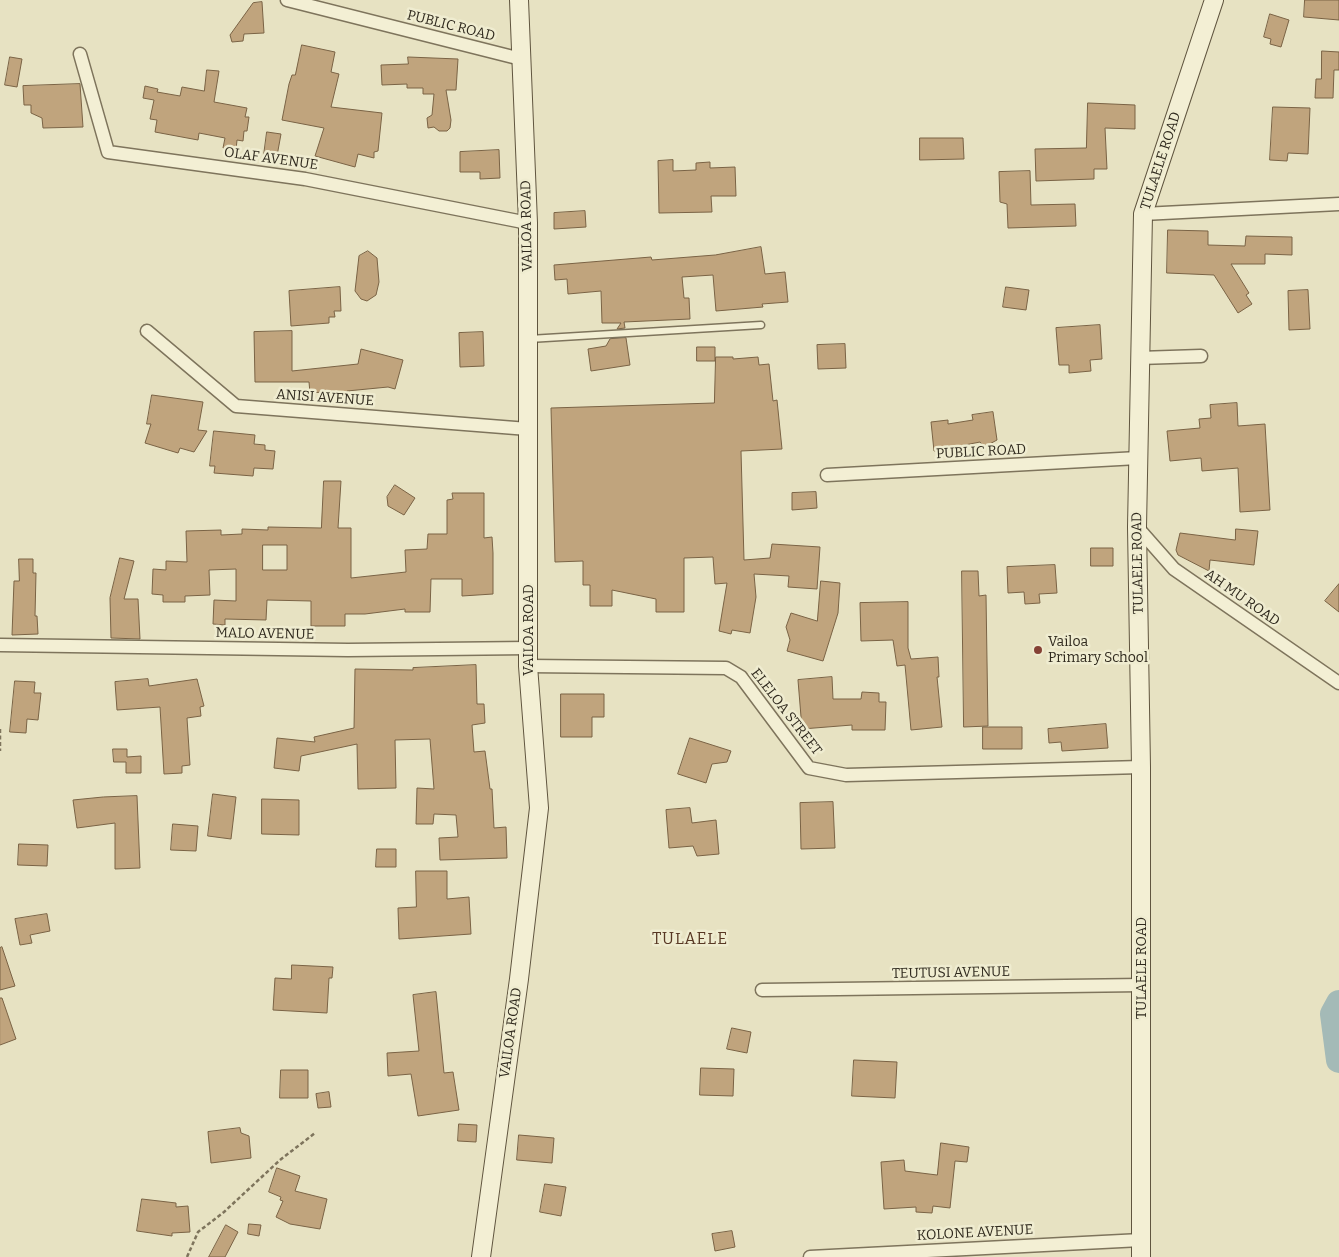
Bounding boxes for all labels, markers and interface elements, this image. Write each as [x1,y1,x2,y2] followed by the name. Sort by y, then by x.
[405,7,497,45] street label: PUBLIC ROAD
[1137,110,1185,212] street label: TULAELE ROAD
[223,144,319,174] street label: OLAF AVENUE
[518,180,536,272] street label: VAILOA ROAD
[276,386,374,410] street label: ANISI AVENUE
[936,441,1026,463] street label: PUBLIC ROAD
[1129,512,1147,614] street label: TULAELE ROAD
[1201,566,1283,630] street label: AH MU ROAD
[521,584,537,676] street label: VAILOA ROAD
[215,625,315,643] street label: MALO AVENUE
[1048,634,1148,666] place label: Vailoa Primary School
[1032,644,1044,656] marker: Vailoa Primary School
[747,665,825,759] street label: ELELOA STREET
[1134,917,1150,1019] street label: TULAELE ROAD
[651,930,729,950] district label: TULAELE
[892,964,1010,982] street label: TEUTUSI AVENUE
[496,987,526,1079] street label: VAILOA ROAD
[916,1222,1034,1244] street label: KOLONE AVENUE

